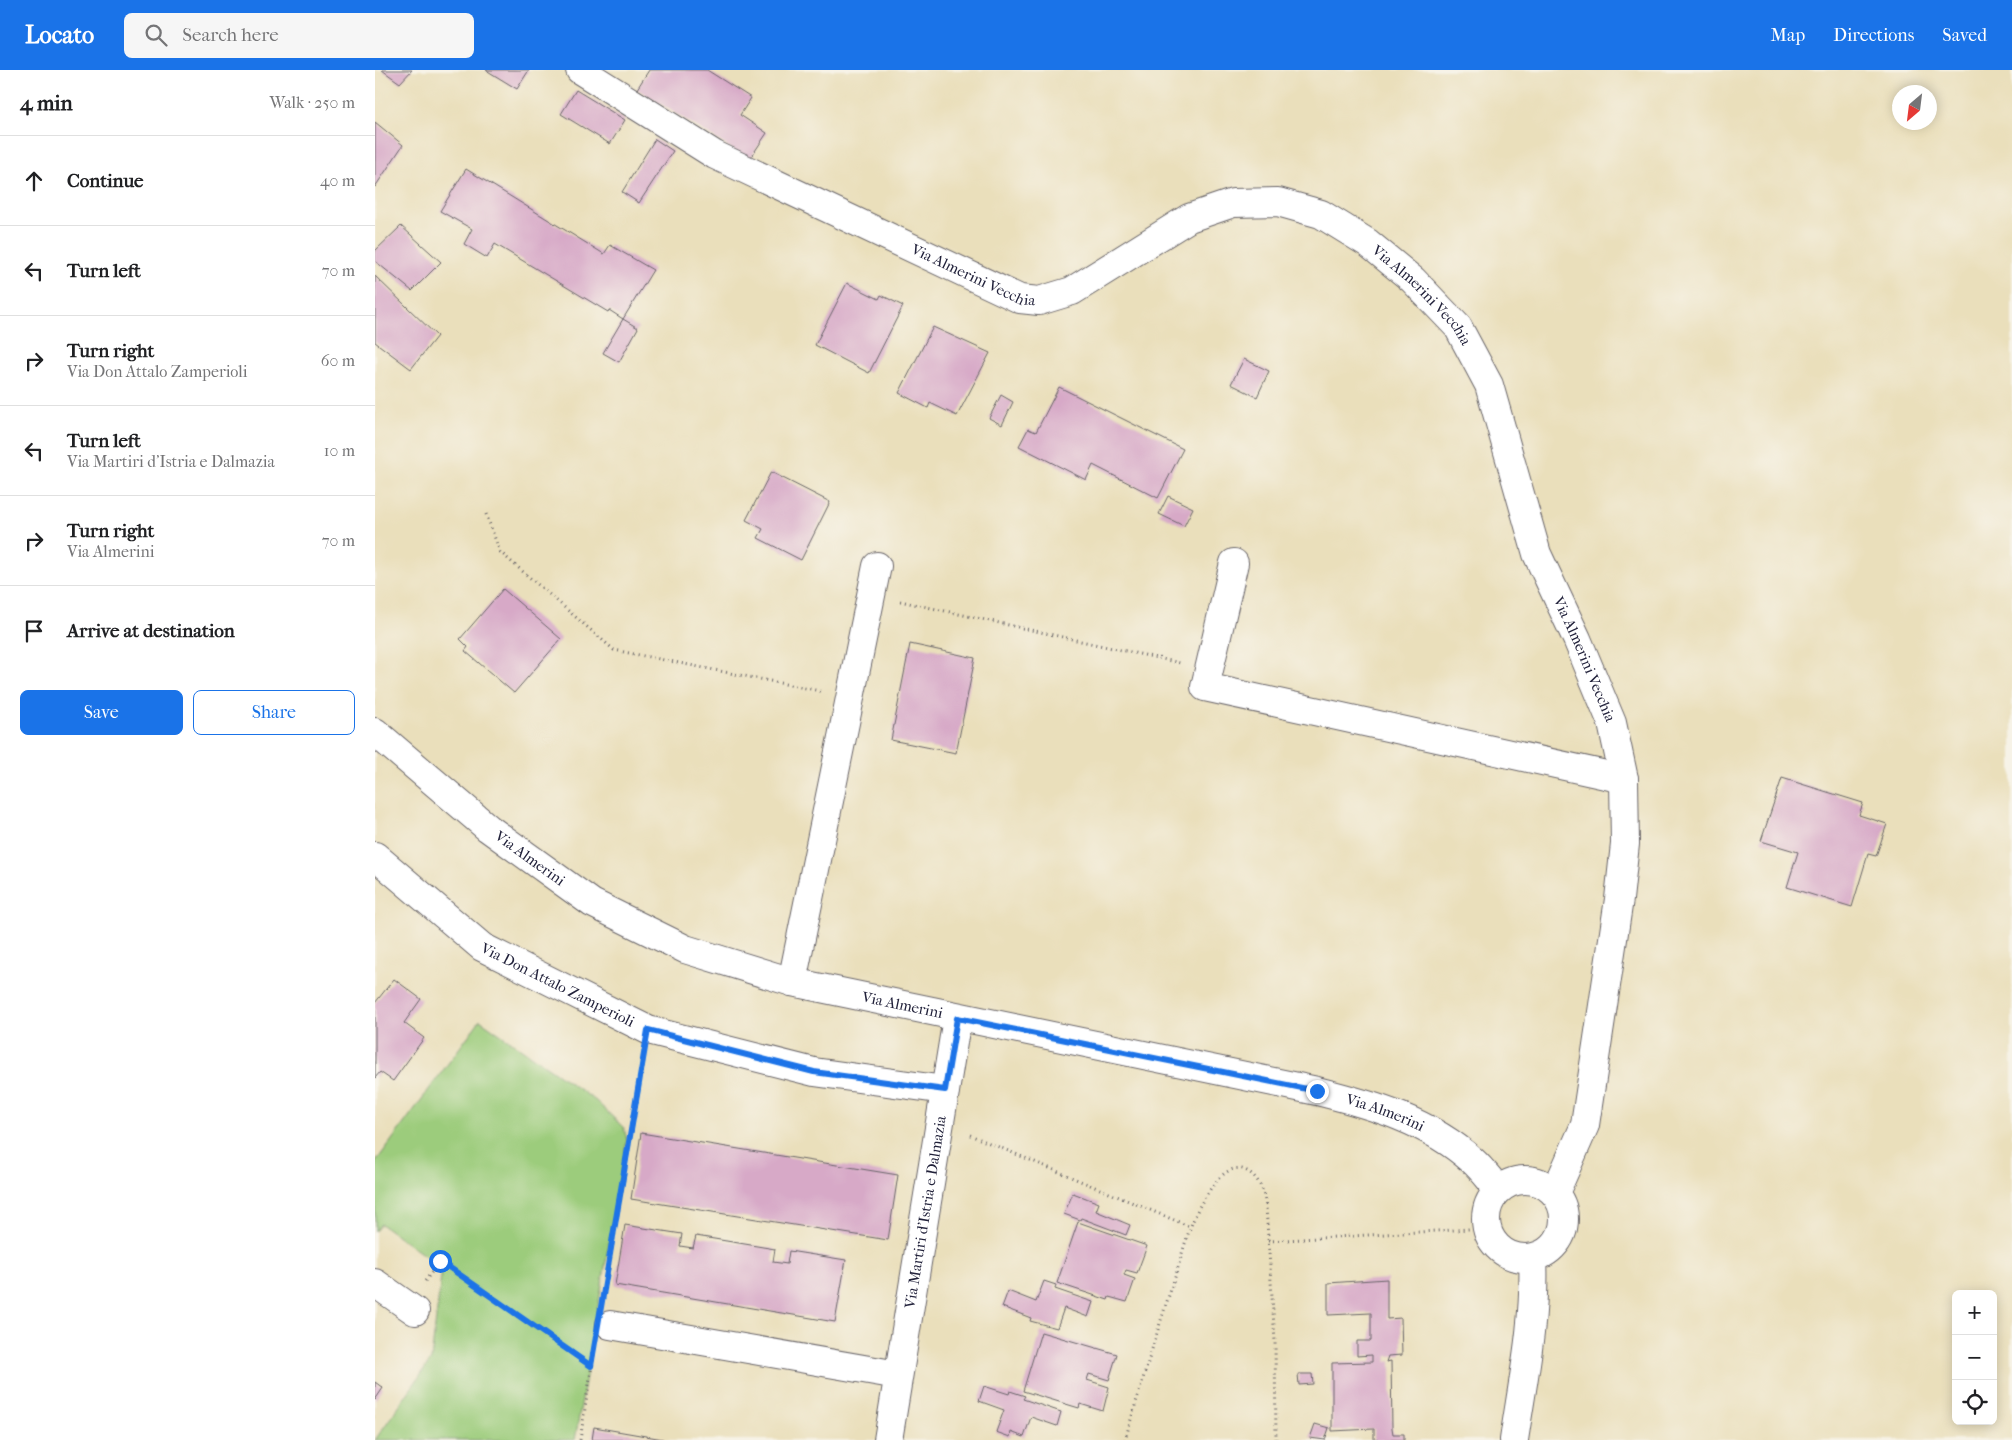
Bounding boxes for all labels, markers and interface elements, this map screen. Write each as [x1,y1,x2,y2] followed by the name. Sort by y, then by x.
[124,13,474,58] search box
[25,21,94,49] text: Locato
[142,21,170,49] icon: search
[182,24,279,46] text: Search here
[1771,25,1805,46] text: Map
[1833,25,1914,46] text: Directions
[1942,25,1987,46] text: Saved
[1892,85,1937,130] north arrow
[20,91,73,115] text: 4 min
[270,93,355,112] text: Walk · 250 m
[20,167,48,195] icon: ahead
[67,170,143,192] text: Continue
[320,171,355,190] text: 40 m
[908,240,1037,310] street label: Via Almerini Vecchia
[1368,241,1476,349] street label: Via Almerini Vecchia
[20,257,48,285] icon: left
[67,260,141,282] text: Turn left
[322,261,355,280] text: 70 m
[67,340,154,362] text: Turn right
[20,347,48,375] icon: right
[321,351,355,370] text: 60 m
[67,362,247,381] text: Via Don Attalo Zamperioli
[67,430,141,452] text: Turn left
[20,437,48,465] icon: left
[324,441,355,460] text: 10 m
[67,452,275,471] text: Via Martiri d'Istria e Dalmazia
[67,520,154,542] text: Turn right
[20,527,48,555] icon: right
[322,531,355,550] text: 70 m
[67,542,154,561] text: Via Almerini
[1549,593,1620,726] street label: Via Almerini Vecchia
[20,617,48,645] icon: arrive
[67,620,235,642] text: Arrive at destination
[20,690,183,735] button: Save
[193,690,355,735] button: Share
[491,826,569,890] street label: Via Almerini
[477,938,638,1031] street label: Via Don Attalo Zamperioli
[859,988,945,1022] street label: Via Almerini
[1306,1080,1329,1103] route end
[1343,1090,1428,1135] street label: Via Almerini
[900,1113,950,1311] street label: Via Martiri d'Istria e Dalmazia
[429,1250,452,1273] route start
[1952,1290,1997,1425] map controls
[1952,1290,1997,1335] button: +
[1952,1335,1997,1380] button: −
[1952,1380,1997,1425] button: locate

